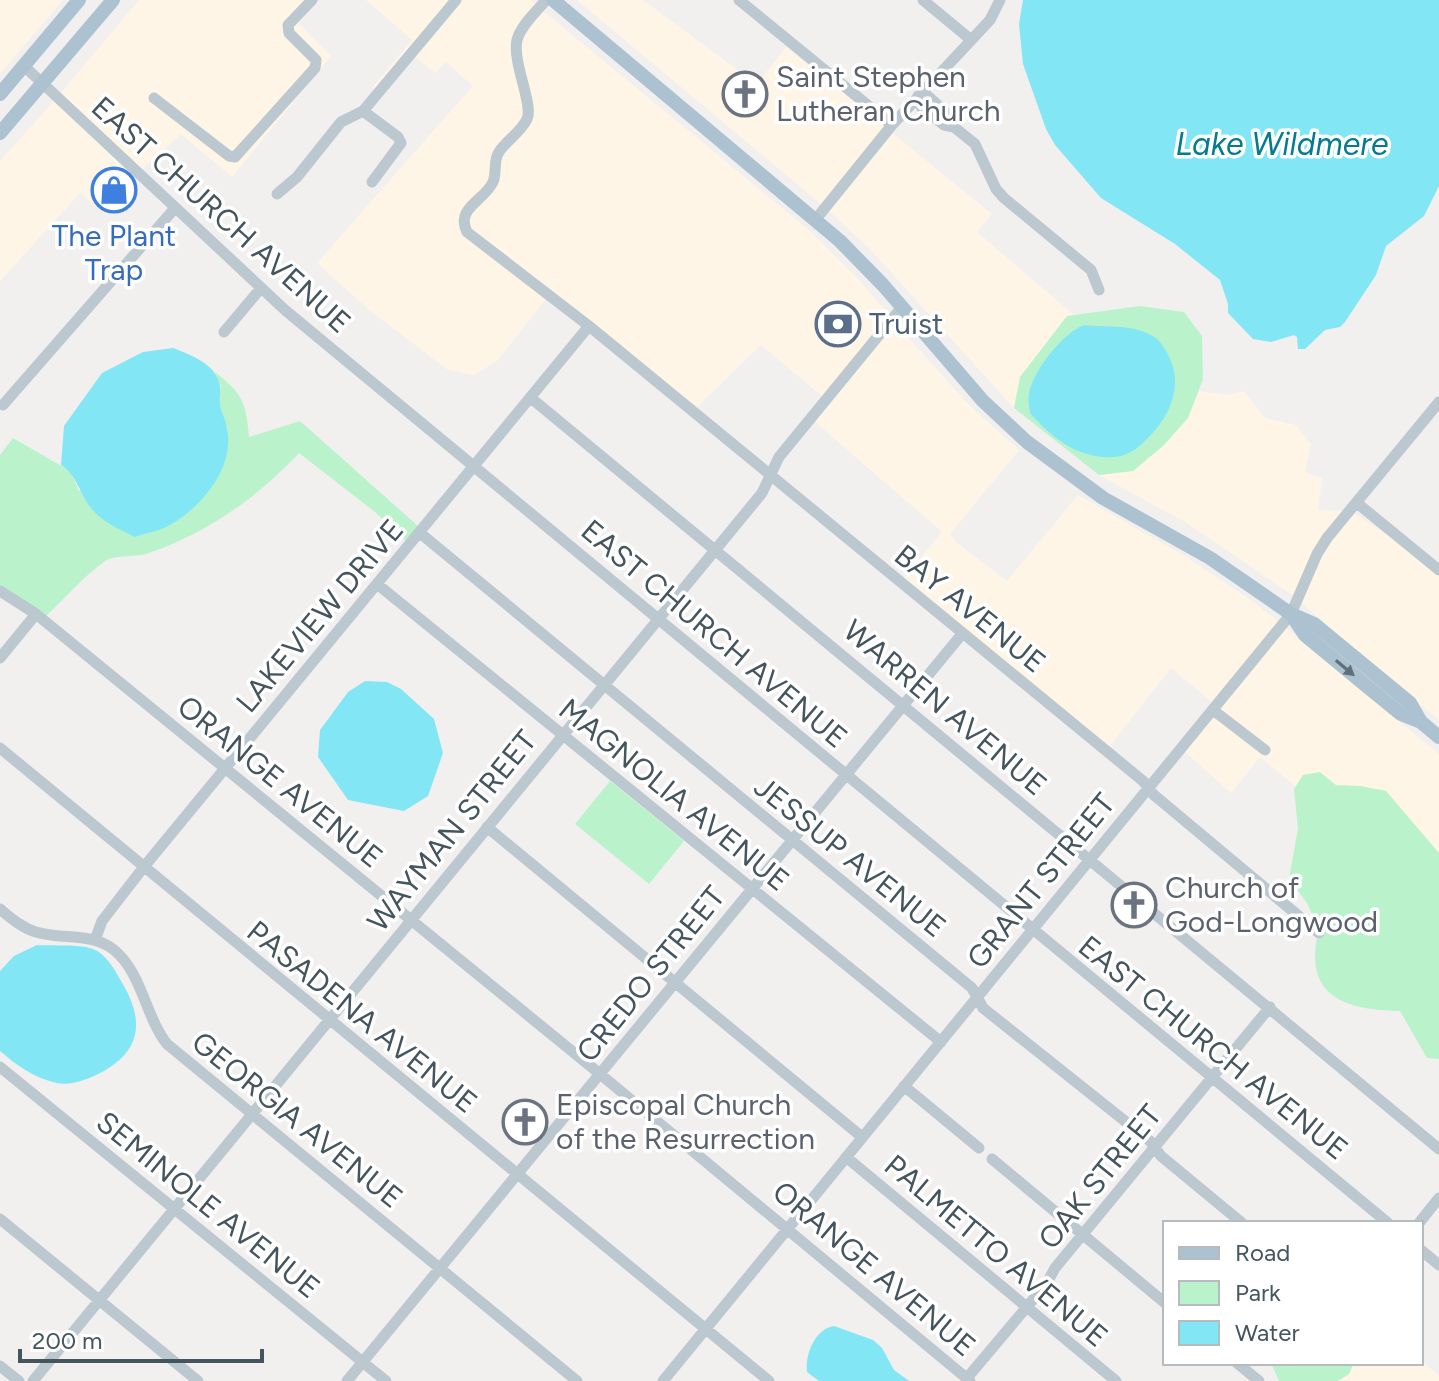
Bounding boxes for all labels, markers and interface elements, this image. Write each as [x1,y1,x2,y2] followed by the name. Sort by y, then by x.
[776,58,1001,129] place label: Saint Stephen Lutheran Church
[721,70,769,118] church icon: Saint Stephen Lutheran Church
[84,88,359,341] street label: EAST CHURCH AVENUE
[1175,125,1389,163] water label: Lake Wildmere
[90,166,138,214] shop icon: The Plant Trap
[52,217,176,288] place label: The Plant Trap
[814,300,862,348] bank icon: Truist
[869,305,943,342] place label: Truist
[228,511,411,720] street label: LAKEVIEW DRIVE
[574,511,855,756] street label: EAST CHURCH AVENUE
[887,536,1053,681] street label: BAY AVENUE
[836,612,1054,803] street label: WARREN AVENUE
[1335,660,1356,677] one-way arrow
[170,688,390,876] street label: ORANGE AVENUE
[552,690,797,899] street label: MAGNOLIA AVENUE
[359,722,544,939] street label: WAYMAN STREET
[747,768,954,945] street label: JESSUP AVENUE
[959,785,1123,976] street label: GRANT STREET
[1165,869,1378,940] place label: Church of God-Longwood
[568,878,733,1069] street label: CREDO STREET
[1110,881,1158,929] church icon: Church of God-Longwood
[240,912,485,1121] street label: PASADENA AVENUE
[1071,928,1355,1168] street label: EAST CHURCH AVENUE
[184,1023,410,1216] street label: GEORGIA AVENUE
[556,1086,815,1157] place label: Episcopal Church of the Resurrection
[1030,1097,1169,1256] street label: OAK STREET
[501,1098,549,1146] church icon: Episcopal Church of the Resurrection
[89,1103,327,1306] street label: SEMINOLE AVENUE
[877,1146,1115,1355] street label: PALMETTO AVENUE
[765,1173,983,1364] street label: ORANGE AVENUE
[1163,1221,1423,1365] legend
[1235,1238,1290,1267] text: Road
[1235,1278,1281,1307] text: Park
[20,1313,262,1363] scale bar
[1235,1318,1300,1347] text: Water
[32,1326,103,1355] text: 200 m

